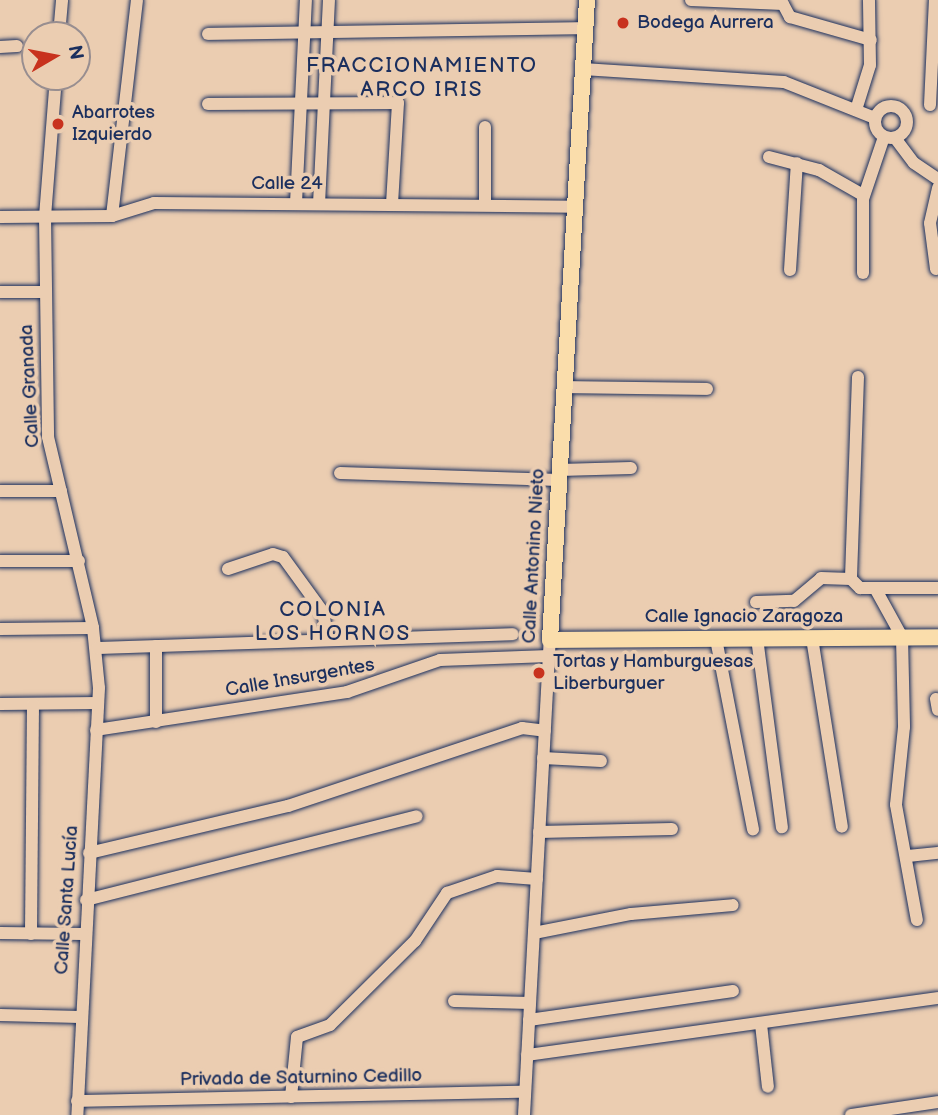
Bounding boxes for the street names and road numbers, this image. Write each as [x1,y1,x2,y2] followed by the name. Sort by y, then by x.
[251,173,323,195] street label: Calle 24
[15,324,45,448] street label: Calle Granada
[518,468,550,644] street label: Calle Antonino Nieto
[645,606,843,628] street label: Calle Ignacio Zaragoza
[224,654,376,702] street label: Calle Insurgentes
[50,824,84,976] street label: Calle Santa Lucía
[179,1064,423,1092] street label: Privada de Saturnino Cedillo

